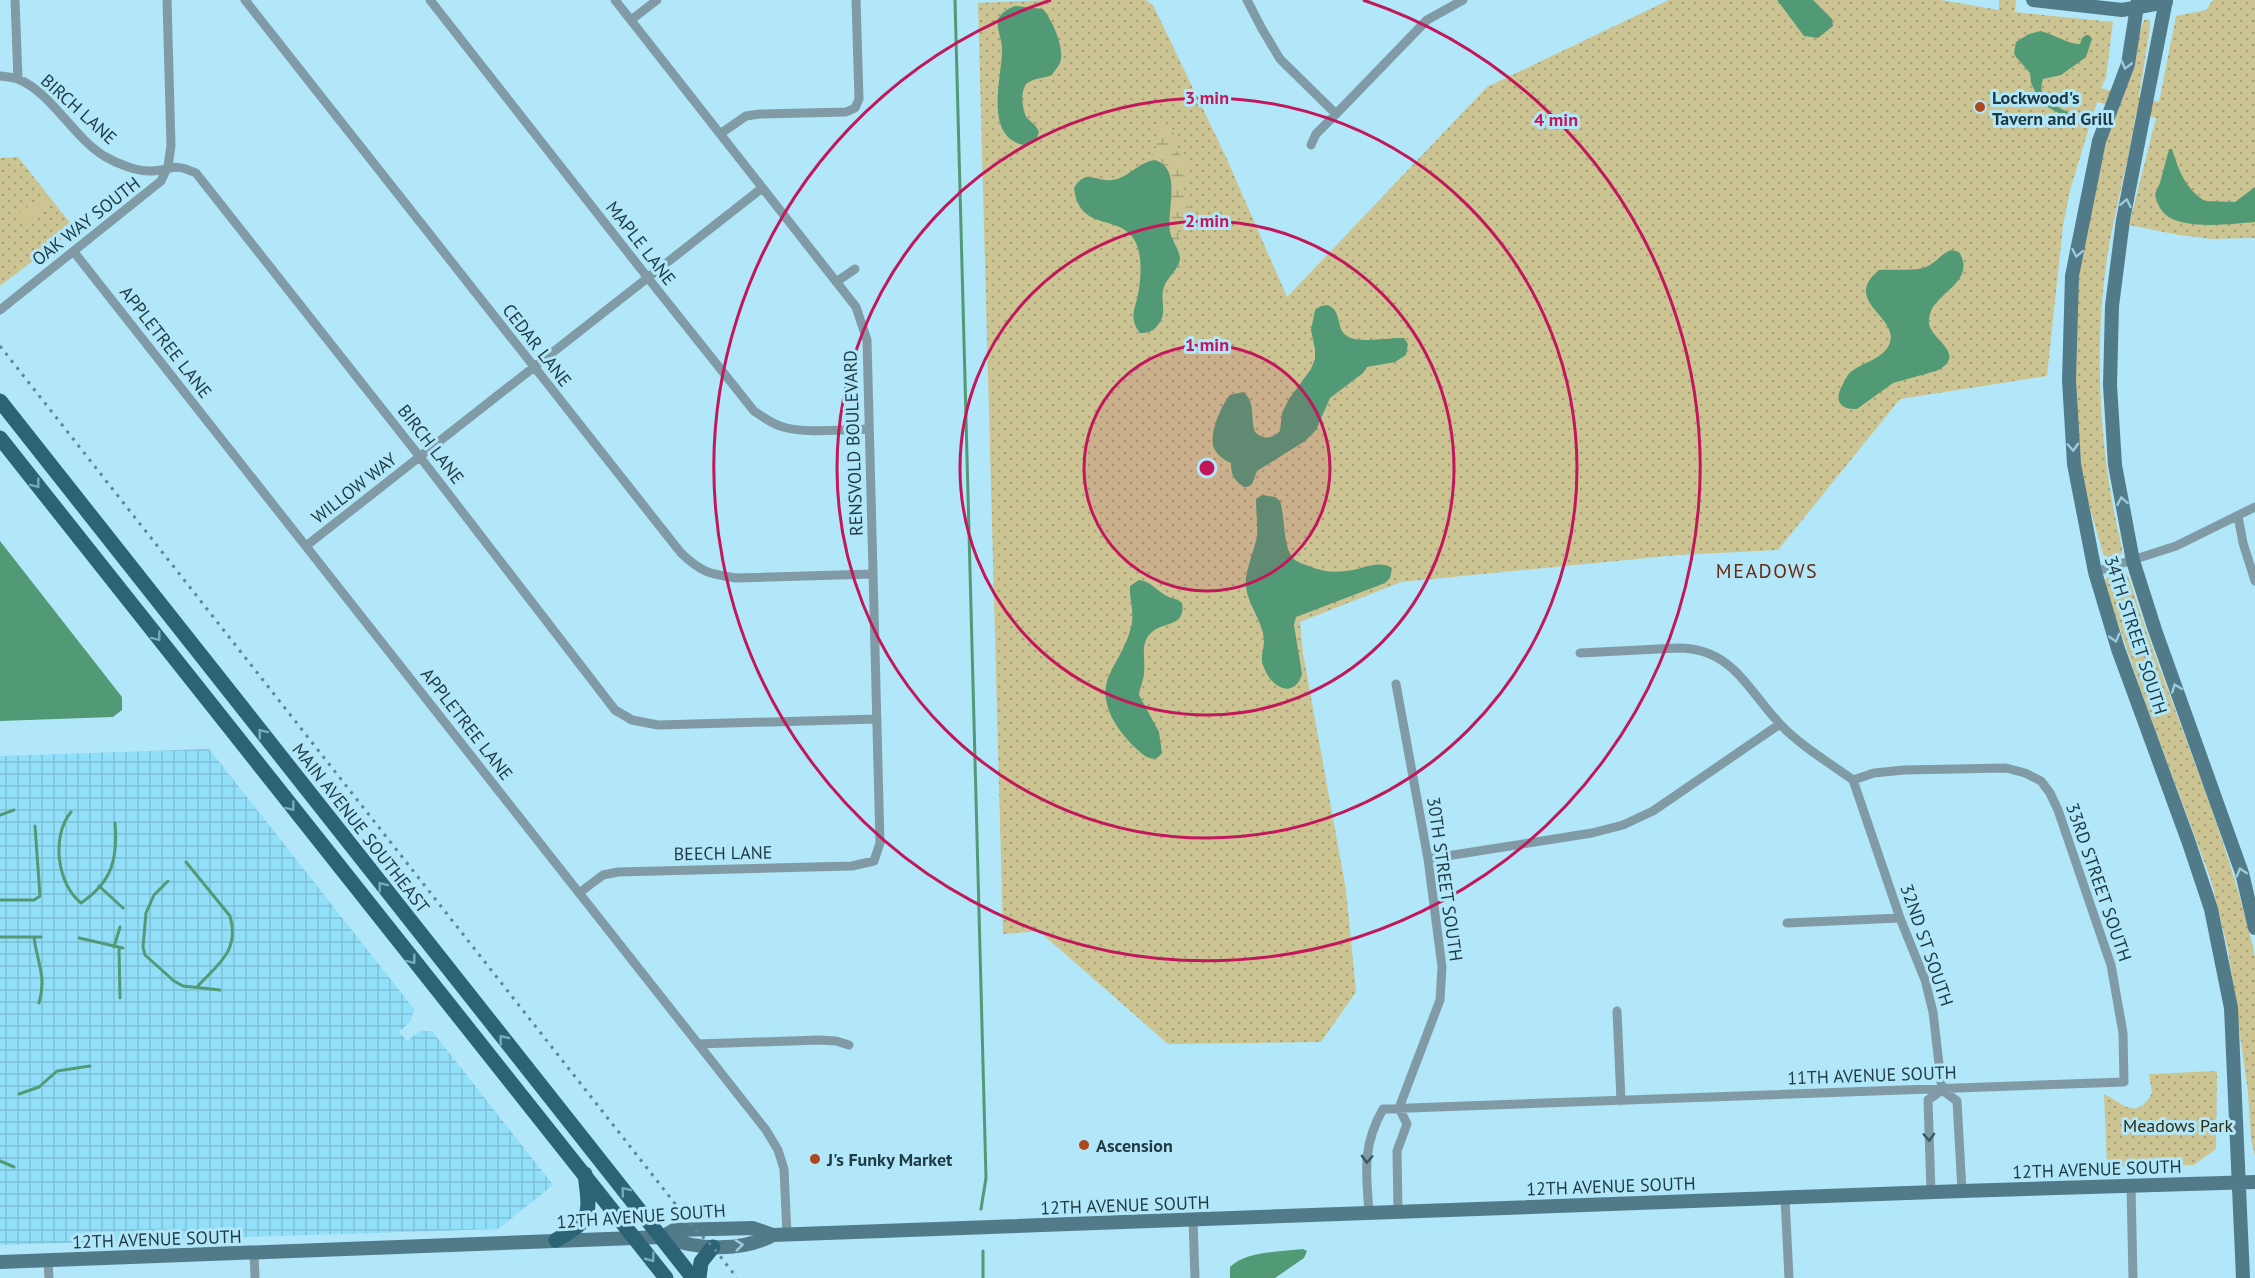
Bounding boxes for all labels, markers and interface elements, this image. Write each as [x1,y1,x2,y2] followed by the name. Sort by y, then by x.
[2121,60,2134,70] one-way arrow
[36,69,122,149] street label: BIRCH LANE
[1185,86,1229,109] text: 3 min
[1992,86,2114,130] place label: Lockwood's Tavern and Grill
[1973,100,1987,114] marker: Lockwood's Tavern and Grill
[1534,108,1578,131] text: 4 min
[27,172,145,270] street label: OAK WAY SOUTH
[601,196,681,290] street label: MAPLE LANE
[2119,198,2132,208] one-way arrow
[1185,209,1229,232] text: 2 min
[2071,248,2084,258] one-way arrow
[115,281,217,403] street label: APPLETREE LANE
[497,299,577,391] street label: CEDAR LANE
[1185,333,1229,356] text: 1 min
[838,350,868,536] street label: RENSVOLD BOULEVARD
[393,400,469,488] street label: BIRCH LANE
[2067,443,2080,452] one-way arrow
[307,447,401,529] street label: WILLOW WAY
[1197,458,1217,478] centre of rings
[29,478,40,489] one-way arrow
[2116,496,2129,506] one-way arrow
[2099,553,2173,717] street label: 34TH STREET SOUTH
[1716,558,1818,584] district label: MEADOWS
[150,630,161,641] one-way arrow
[2107,632,2120,642] one-way arrow
[416,663,518,785] street label: APPLETREE LANE
[2170,683,2183,694] one-way arrow
[258,729,269,740] one-way arrow
[287,738,435,918] street label: MAIN AVENUE SOUTHEAST
[1422,795,1468,963] street label: 30TH STREET SOUTH
[284,800,295,811] one-way arrow
[2061,800,2137,964] street label: 33RD STREET SOUTH
[673,841,773,865] street label: BEECH LANE
[2236,867,2248,878] one-way arrow
[1895,881,1959,1009] street label: 32ND ST SOUTH
[379,882,390,893] one-way arrow
[405,953,416,964] one-way arrow
[500,1035,511,1046] one-way arrow
[1787,1061,1957,1089] street label: 11TH AVENUE SOUTH
[2123,1114,2233,1137] park label: Meadows Park
[1923,1133,1935,1142] one-way arrow
[1096,1134,1173,1157] place label: Ascension
[1077,1138,1091,1152] marker: Ascension
[826,1148,953,1171] place label: J's Funky Market
[808,1152,822,1166] marker: J's Funky Market
[1360,1155,1373,1164] one-way arrow
[2012,1155,2182,1183] street label: 12TH AVENUE SOUTH
[1526,1172,1696,1200] street label: 12TH AVENUE SOUTH
[622,1187,633,1198] one-way arrow
[1040,1191,1210,1219] street label: 12TH AVENUE SOUTH
[556,1199,726,1233] street label: 12TH AVENUE SOUTH
[72,1225,242,1253] street label: 12TH AVENUE SOUTH
[734,1239,743,1251] one-way arrow
[643,1251,654,1262] one-way arrow

